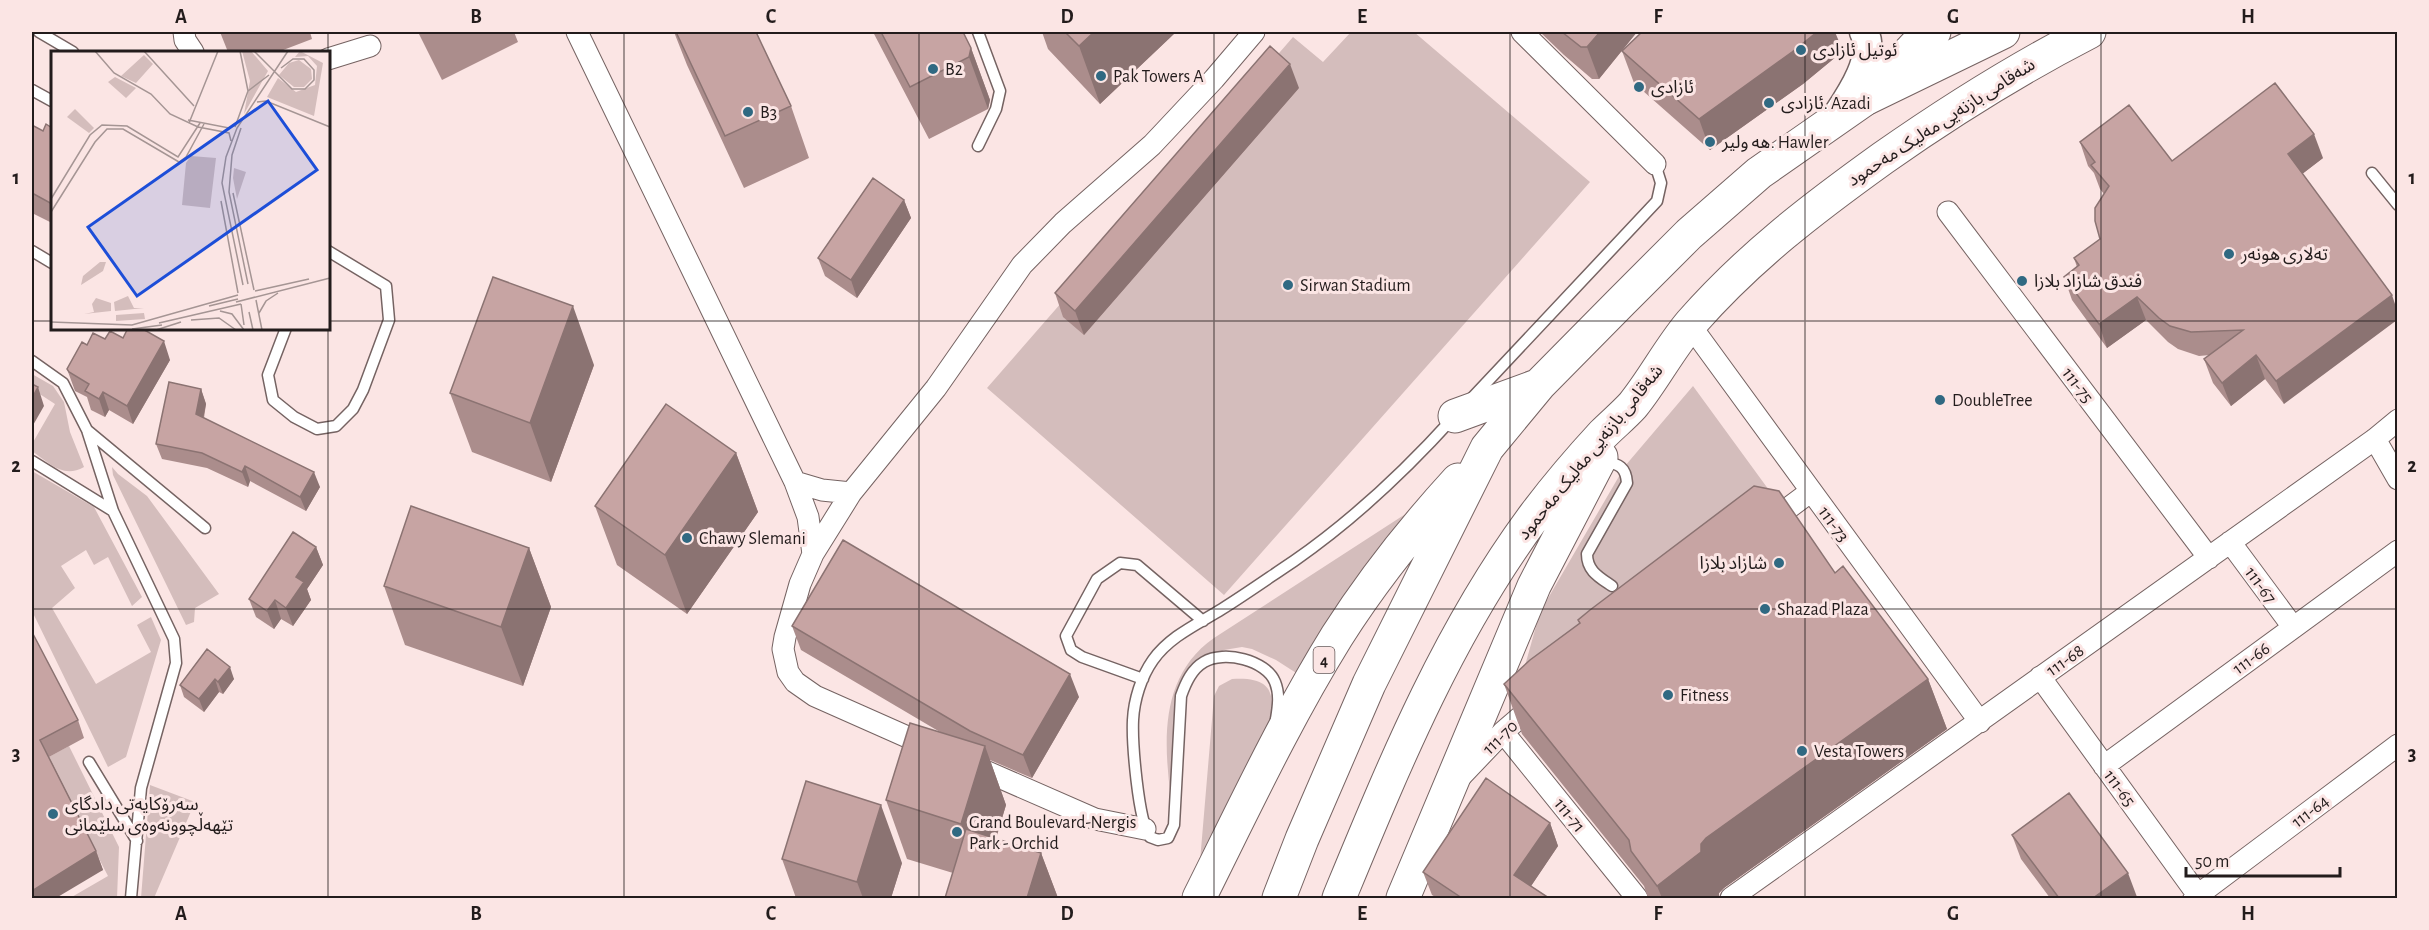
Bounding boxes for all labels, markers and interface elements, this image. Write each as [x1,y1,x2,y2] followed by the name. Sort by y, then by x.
[175,7,187,27] text: A
[470,7,482,27] text: B
[766,7,777,27] text: C
[1060,7,1074,27] text: D
[1357,7,1367,27] text: E
[1653,7,1663,27] text: F
[1947,7,1959,27] text: G
[2241,7,2255,27] text: H
[1813,42,1897,61] place label: ئوتیل ئازادی
[1794,43,1808,57] marker: ئوتیل ئازادی
[51,51,330,330] inset map
[1845,56,2039,191] street label: شەقامی بازنەیی مەلیک مەحمود
[945,61,963,79] place label: B2
[926,62,940,76] marker: B2
[1113,68,1204,86] place label: Pak Towers A
[1094,69,1108,83] marker: Pak Towers A
[1651,79,1694,98] place label: ئازادی
[1632,80,1646,94] marker: ئازادی
[1781,95,1871,114] place label: ئازادى. Azadi
[1762,96,1776,110] marker: ئازادى. Azadi
[760,104,777,122] place label: B3
[741,105,755,119] marker: B3
[1721,134,1829,153] place label: هه ولير. Hawler
[1703,135,1717,149] marker: هه ولير. Hawler
[12,168,20,188] text: 1
[2408,168,2416,188] text: 1
[2240,246,2328,265] place label: تەلاری هونەر
[2222,247,2236,261] marker: تەلاری هونەر
[2034,273,2142,292] place label: فندق شازاد بلازا
[2015,274,2029,288] marker: فندق شازاد بلازا
[1300,277,1411,295] place label: Sirwan Stadium
[1281,278,1295,292] marker: Sirwan Stadium
[1515,362,1668,544] street label: شەقامی بازنەیی مەلیک مەحمود
[2058,365,2096,407] street label: 111-75
[1952,392,2033,410] place label: DoubleTree
[1933,393,1947,407] marker: DoubleTree
[11,456,21,476] text: 2
[2407,456,2417,476] text: 2
[1814,504,1852,546] street label: 111-73
[699,530,806,548] place label: Chawy Slemani
[680,531,694,545] marker: Chawy Slemani
[1700,555,1767,574] place label: شازاد بلازا
[1772,556,1786,570] marker: شازاد بلازا
[2241,564,2279,607] street label: 111-67
[1777,601,1869,619] place label: Shazad Plaza
[1758,602,1772,616] marker: Shazad Plaza
[2230,639,2273,678] street label: 111-66
[2044,642,2088,680] street label: 111-68
[1314,647,1334,673] road number: 4
[1680,687,1729,705] place label: Fitness
[1661,688,1675,702] marker: Fitness
[1480,717,1522,758] street label: 111-70
[1814,743,1904,761] place label: Vesta Towers
[12,744,20,764] text: 3
[1795,744,1809,758] marker: Vesta Towers
[2408,744,2416,764] text: 3
[2100,767,2138,810] street label: 111-65
[2289,792,2333,831] street label: 111-64
[65,795,233,836] place label: سەرۆکایەتی دادگای تێهەڵچوونەوەی سلێمانی
[1550,795,1588,836] street label: 111-71
[46,807,60,821] marker: سەرۆکایەتی دادگای تێهەڵچوونەوەی سلێمانی
[969,814,1136,853] place label: Grand Boulevard-Nergis Park - Orchid
[950,825,964,839] marker: Grand Boulevard-Nergis Park - Orchid
[2186,840,2340,878] scale bar
[2195,853,2229,871] text: 50 m
[175,904,187,924] text: A
[470,904,482,924] text: B
[766,904,777,924] text: C
[1060,904,1074,924] text: D
[1357,904,1367,924] text: E
[1653,904,1663,924] text: F
[1947,904,1959,924] text: G
[2241,904,2255,924] text: H

